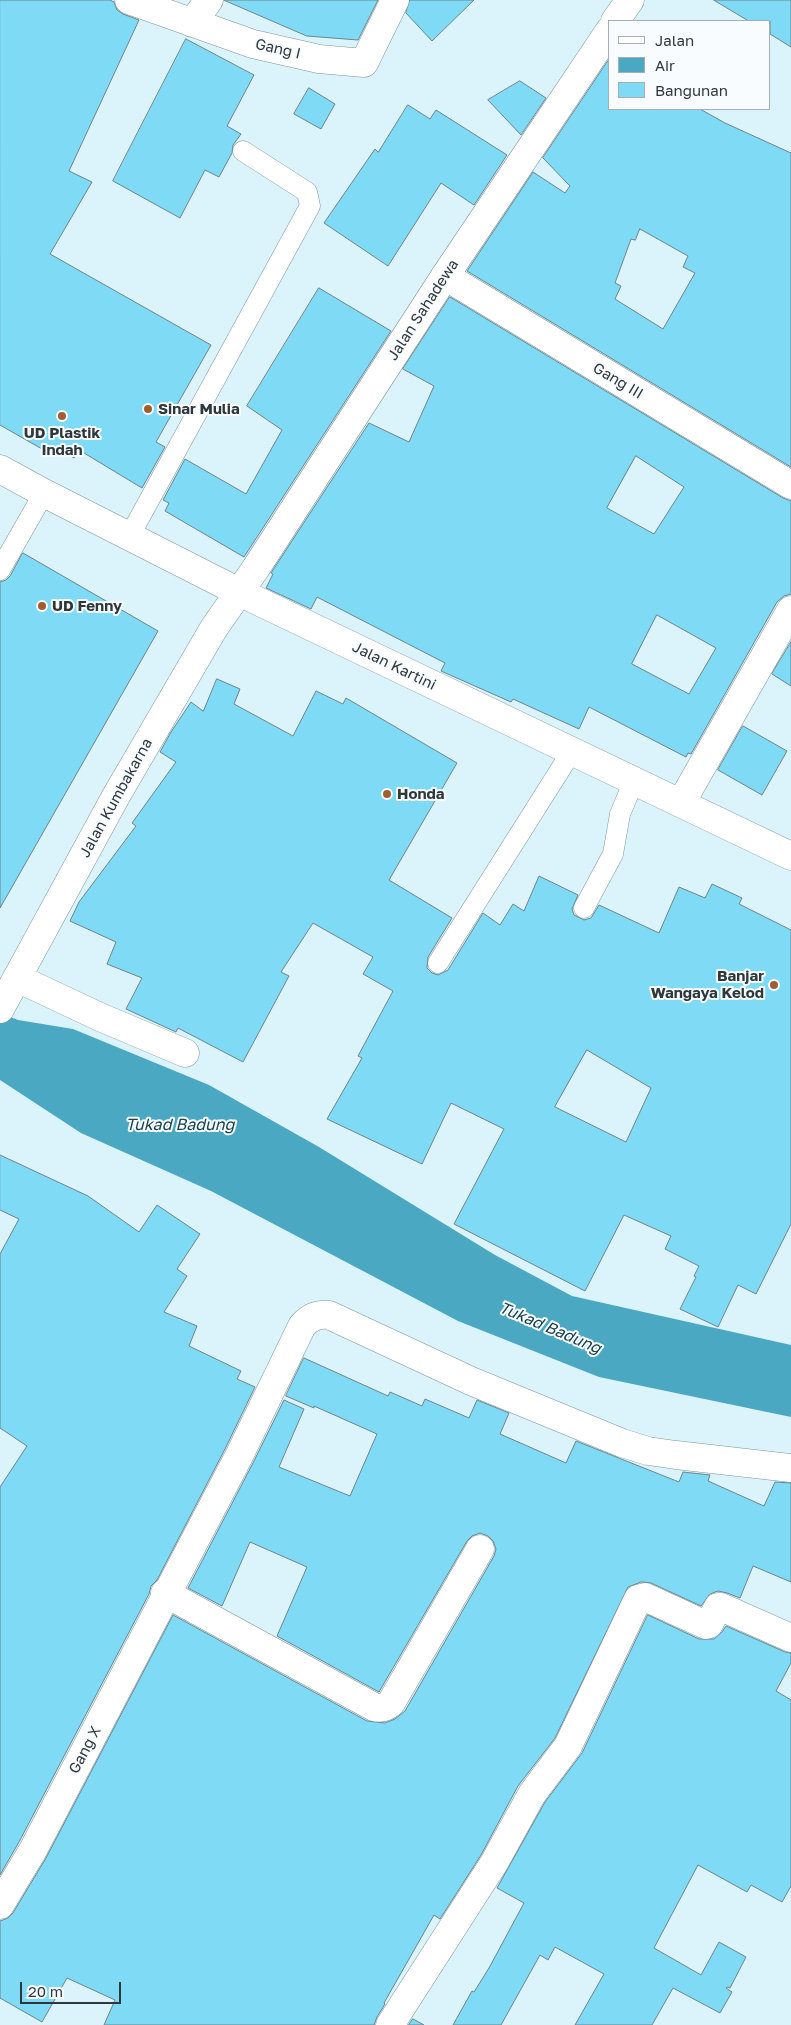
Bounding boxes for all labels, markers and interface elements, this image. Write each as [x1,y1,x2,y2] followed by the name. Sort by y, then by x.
[608,20,771,110] legend
[655,31,694,49] text: Jalan
[254,35,302,63] street label: Gang I
[655,56,675,74] text: Air
[655,81,728,99] text: Bangunan
[384,256,462,364] street label: Jalan Sahadewa
[590,359,646,403] street label: Gang III
[158,400,240,418] place label: Sinar Mulia
[142,403,154,415] marker: Sinar Mulia
[56,410,68,422] marker: UD Plastik Indah
[24,424,100,459] place label: UD Plastik Indah
[52,597,122,615] place label: UD Fenny
[36,600,48,612] marker: UD Fenny
[349,638,439,694] street label: Jalan Kartini
[76,735,156,861] street label: Jalan Kumbakarna
[397,785,444,803] place label: Honda
[381,788,393,800] marker: Honda
[651,967,764,1002] place label: Banjar Wangaya Kelod
[768,979,780,991] marker: Banjar Wangaya Kelod
[126,1115,234,1135] water label: Tukad Badung
[496,1298,604,1358] water label: Tukad Badung
[65,1723,105,1777] street label: Gang X
[22,1972,124,2004] scale bar
[28,1982,63,2000] text: 20 m

